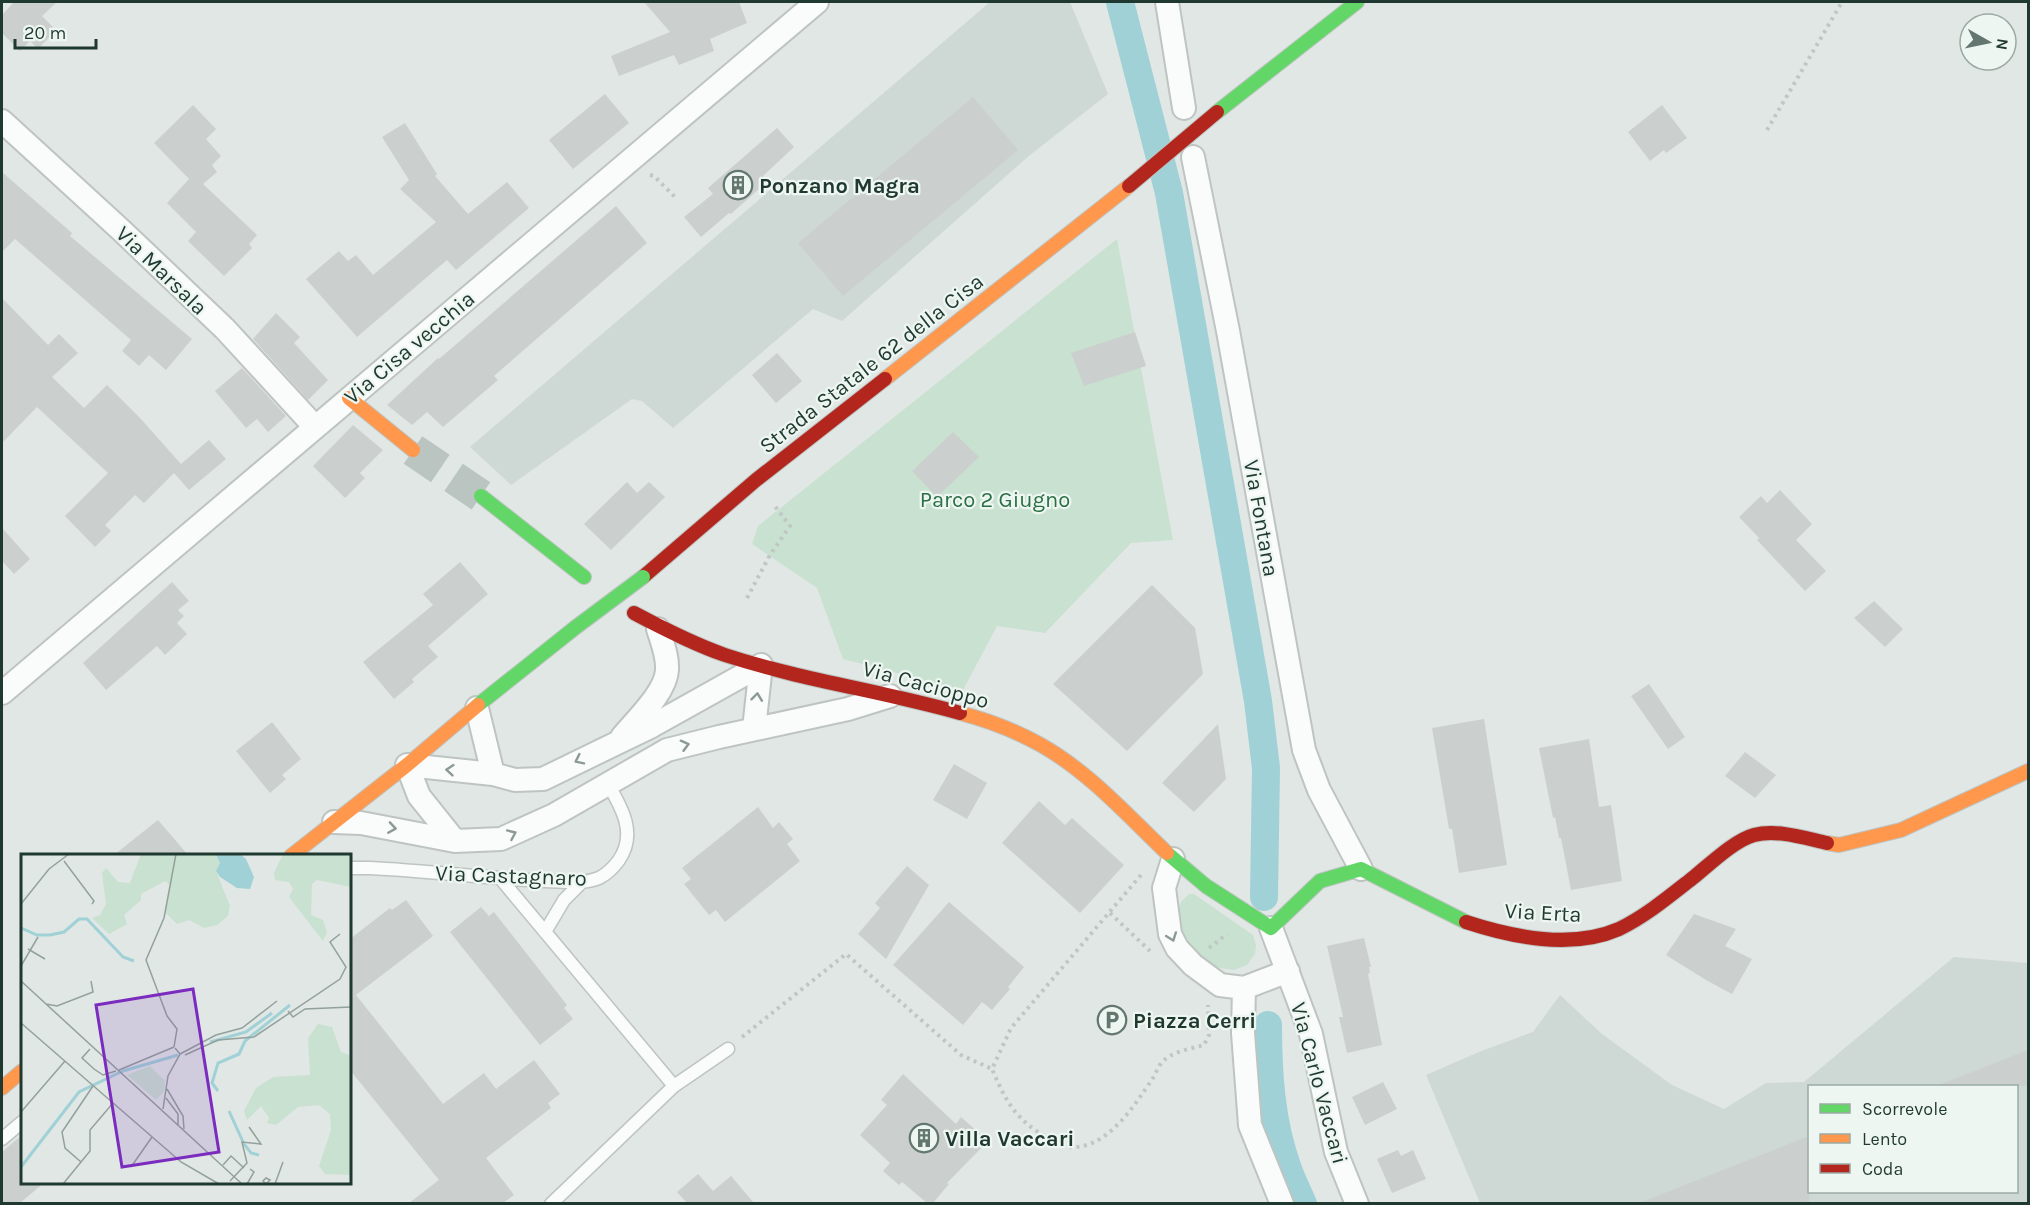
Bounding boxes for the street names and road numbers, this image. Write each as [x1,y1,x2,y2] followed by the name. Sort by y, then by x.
[110,221,212,321] street label: Via Marsala
[754,268,989,459] street label: Strada Statale 62 della Cisa
[339,286,480,410] street label: Via Cisa vecchia
[1238,458,1284,579] street label: Via Fontana
[860,656,992,714] street label: Via Cacioppo
[435,860,587,892] street label: Via Castagnaro
[1504,898,1582,928] street label: Via Erta
[1285,1000,1353,1167] street label: Via Carlo Vaccari

